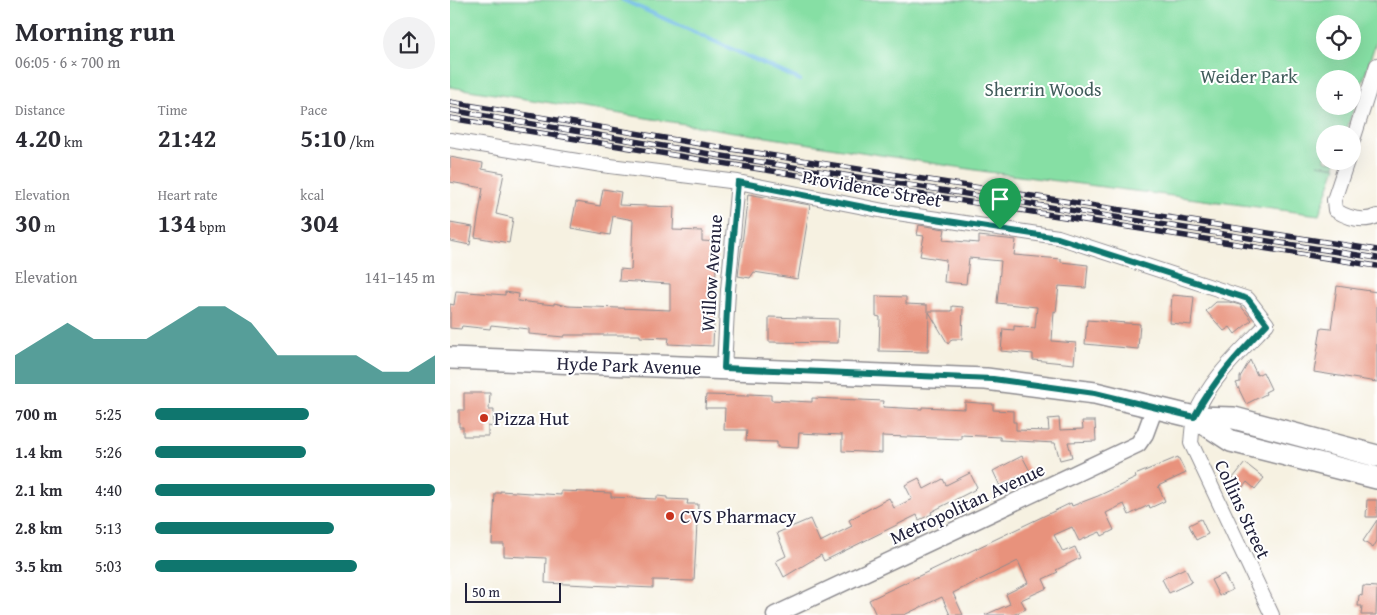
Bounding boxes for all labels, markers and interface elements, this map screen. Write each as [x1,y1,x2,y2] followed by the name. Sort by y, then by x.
[15,10,175,51] text: Morning run
[1316,15,1361,170] map controls
[1316,15,1361,60] button: locate
[383,17,435,69] button: share
[15,50,120,74] text: 06:05 · 6 × 700 m
[1200,62,1298,90] park label: Weider Park
[1316,70,1361,115] button: +
[984,75,1102,103] park label: Sherrin Woods
[15,100,65,120] text: Distance
[158,100,187,120] text: Time
[300,100,327,120] text: Pace
[15,120,61,156] text: 4.20
[158,120,217,156] text: 21:42
[300,120,346,156] text: 5:10
[1316,125,1361,170] button: −
[61,132,83,152] text: km
[346,132,375,152] text: /km
[800,162,944,214] street label: Providence Street
[979,178,1021,229] pin
[15,185,70,205] text: Elevation
[158,185,218,205] text: Heart rate
[300,185,324,205] text: kcal
[986,185,1014,213] icon: arrive
[15,205,41,241] text: 30
[158,205,197,241] text: 134
[300,205,339,241] text: 304
[693,213,729,333] street label: Willow Avenue
[41,217,55,237] text: m
[197,217,226,237] text: bpm
[15,265,78,289] text: Elevation
[365,265,435,289] text: 141–145 m
[556,348,702,382] street label: Hyde Park Avenue
[15,402,57,426] text: 700 m
[95,402,122,426] text: 5:25
[494,404,569,432] place label: Pizza Hut
[478,412,490,424] marker: Pizza Hut
[15,440,62,464] text: 1.4 km
[95,440,122,464] text: 5:26
[885,455,1049,551] street label: Metropolitan Avenue
[1208,455,1278,563] street label: Collins Street
[15,478,62,502] text: 2.1 km
[95,478,122,502] text: 4:40
[680,502,797,530] place label: CVS Pharmacy
[664,510,676,522] marker: CVS Pharmacy
[15,516,62,540] text: 2.8 km
[95,516,122,540] text: 5:13
[15,554,62,578] text: 3.5 km
[95,554,122,578] text: 5:03
[465,580,561,603] scale bar
[472,582,500,602] text: 50 m

